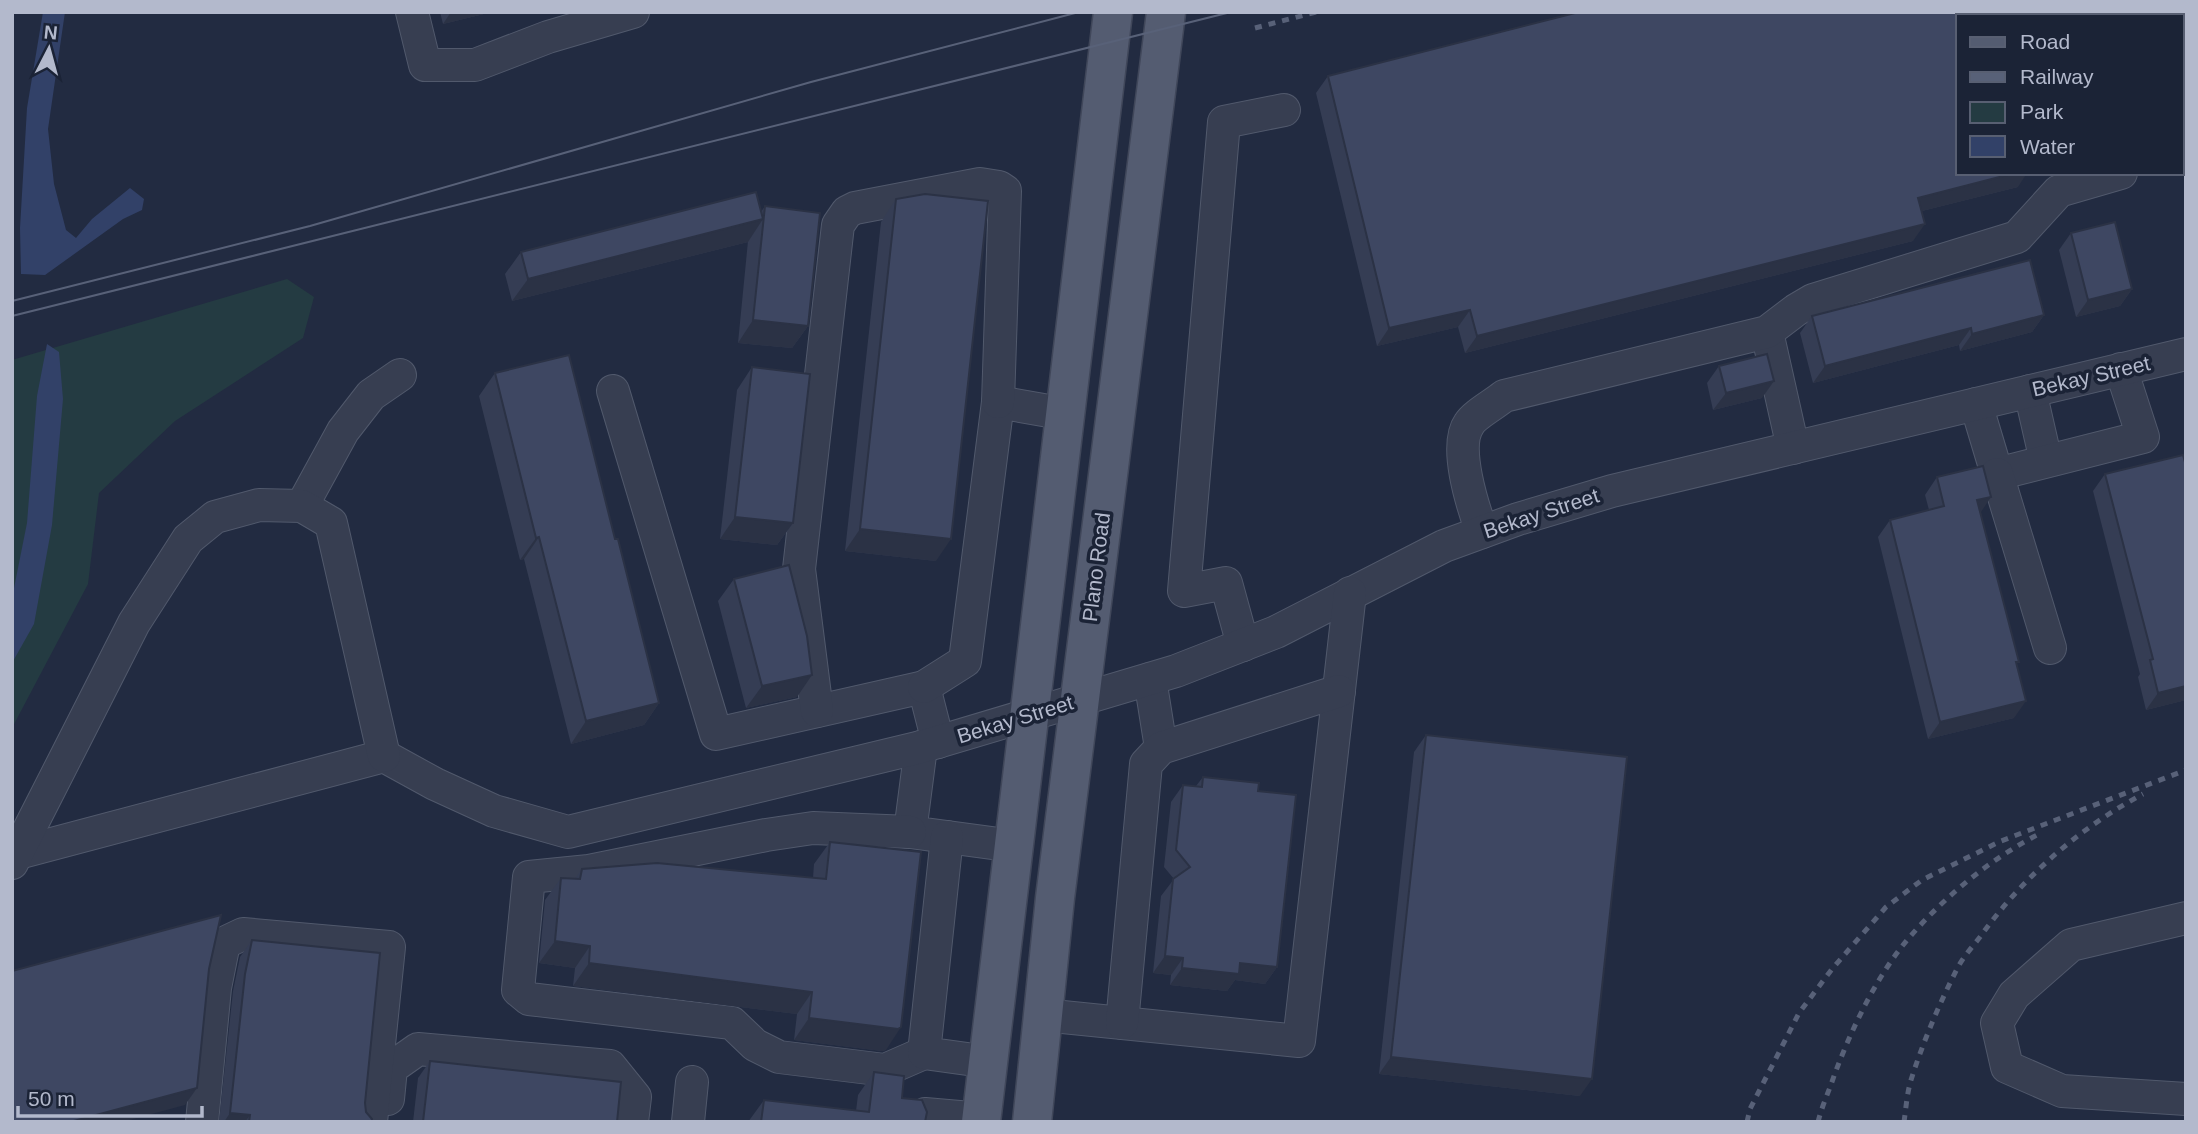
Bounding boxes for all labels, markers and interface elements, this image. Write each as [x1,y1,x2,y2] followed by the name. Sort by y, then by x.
[14,14,84,84] north arrow
[1956,14,2184,175] legend
[43,21,59,44] text: N
[2020,30,2070,53] text: Road
[2020,65,2094,88] text: Railway
[2020,100,2064,123] text: Park
[2020,135,2075,158] text: Water
[2030,351,2152,401] street label: Bekay Street
[1480,483,1602,543] street label: Bekay Street
[1078,511,1114,623] street label: Plano Road
[954,690,1076,748] street label: Bekay Street
[18,1074,201,1118] scale bar
[28,1087,75,1110] text: 50 m

